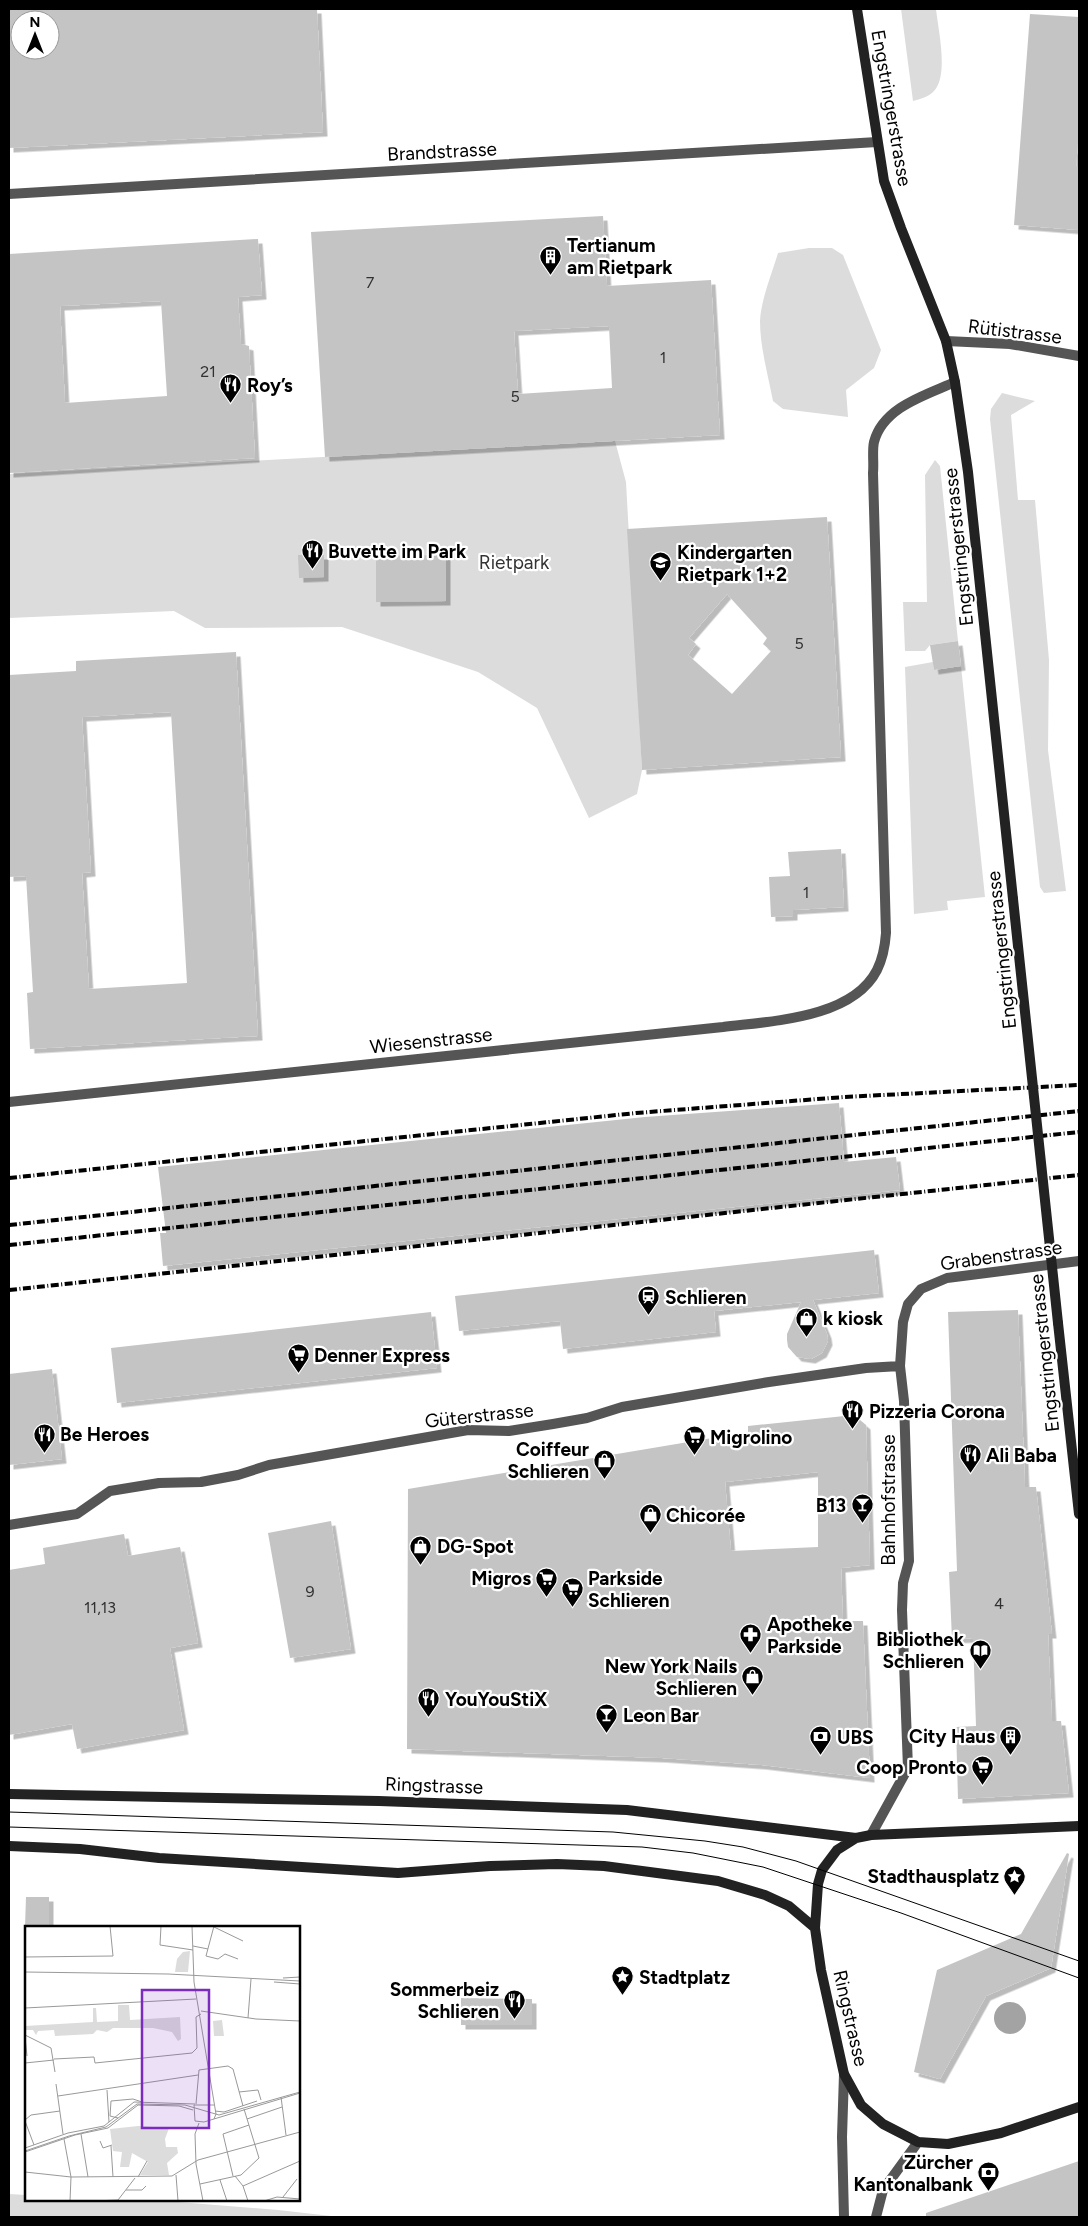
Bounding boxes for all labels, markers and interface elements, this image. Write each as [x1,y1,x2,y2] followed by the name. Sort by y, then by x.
[10,10,60,60] north arrow
[30,14,40,31] text: N
[866,28,917,188] street label: Engstringerstrasse
[387,137,497,166] street label: Brandstrasse
[567,234,673,279] place label: Tertianum am Rietpark
[539,244,563,275] building icon: Tertianum am Rietpark
[366,273,375,292] house number: 7
[967,314,1063,349] street label: Rütistrasse
[660,348,666,367] house number: 1
[200,362,216,381] house number: 21
[219,373,243,404] restaurant icon: Roy’s
[247,374,293,397] place label: Roy’s
[510,387,520,406] house number: 5
[939,467,978,627] street label: Engstringerstrasse
[300,539,324,570] restaurant icon: Buvette im Park
[328,540,467,563] place label: Buvette im Park
[677,541,792,586] place label: Kindergarten Rietpark 1+2
[479,551,550,574] park label: Rietpark
[649,551,673,582] school or university icon: Kindergarten Rietpark 1+2
[794,634,804,653] house number: 5
[982,870,1021,1030] street label: Engstringerstrasse
[803,883,809,902] house number: 1
[369,1023,493,1058] street label: Wiesenstrasse
[939,1236,1064,1275] street label: Grabenstrasse
[1025,1273,1064,1433] street label: Engstringerstrasse
[637,1285,661,1316] station icon: Schlieren
[665,1286,746,1309] place label: Schlieren
[795,1306,819,1337] shop icon: k kiosk
[823,1307,884,1330] place label: k kiosk
[286,1343,310,1374] supermarket icon: Denner Express
[314,1344,450,1367] place label: Denner Express
[424,1398,535,1433] street label: Güterstrasse
[841,1399,865,1430] restaurant icon: Pizzeria Corona
[869,1400,1005,1423] place label: Pizzeria Corona
[32,1422,56,1453] restaurant icon: Be Heroes
[60,1423,149,1446] place label: Be Heroes
[682,1425,706,1456] supermarket icon: Migrolino
[710,1426,792,1449] place label: Migrolino
[877,1434,900,1566] street label: Bahnhofstrasse
[508,1438,589,1483] place label: Coiffeur Schlieren
[958,1443,982,1474] restaurant icon: Ali Baba
[986,1444,1057,1467] place label: Ali Baba
[593,1448,617,1479] shop icon: Coiffeur Schlieren
[850,1493,874,1524] bar icon: B13
[816,1494,846,1517] place label: B13
[638,1503,662,1534] shop icon: Chicorée
[666,1504,746,1527] place label: Chicorée
[409,1534,433,1565] shop icon: DG-Spot
[437,1535,514,1558] place label: DG-Spot
[535,1566,559,1597] supermarket icon: Migros
[471,1567,531,1590] place label: Migros
[588,1567,669,1612] place label: Parkside Schlieren
[560,1577,584,1608] supermarket icon: Parkside Schlieren
[305,1582,315,1601] house number: 9
[994,1594,1004,1613] house number: 4
[84,1598,116,1617] house number: 11,13
[767,1613,853,1658] place label: Apotheke Parkside
[739,1623,763,1654] pharmacy icon: Apotheke Parkside
[876,1628,965,1673] place label: Bibliothek Schlieren
[968,1638,992,1669] library icon: Bibliothek Schlieren
[605,1655,737,1700] place label: New York Nails Schlieren
[741,1665,765,1696] shop icon: New York Nails Schlieren
[417,1687,441,1718] restaurant icon: YouYouStiX
[445,1688,547,1711] place label: YouYouStiX
[595,1703,619,1734] bar icon: Leon Bar
[623,1704,699,1727] place label: Leon Bar
[999,1724,1023,1755] building icon: City Haus
[809,1725,833,1756] bank icon: UBS
[909,1725,995,1748] place label: City Haus
[837,1726,874,1749] place label: UBS
[971,1755,995,1786] supermarket icon: Coop Pronto
[856,1756,967,1779] place label: Coop Pronto
[384,1772,483,1799] street label: Ringstrasse
[1003,1864,1027,1895] place icon: Stadthausplatz
[867,1865,999,1888] place label: Stadthausplatz
[25,1926,300,2201] inset map
[611,1965,635,1996] place icon: Stadtplatz
[639,1966,730,1989] place label: Stadtplatz
[828,1968,873,2069] street label: Ringstrasse
[390,1978,499,2023] place label: Sommerbeiz Schlieren
[503,1988,527,2019] restaurant icon: Sommerbeiz Schlieren
[853,2151,974,2196] place label: Zürcher Kantonalbank
[977,2161,1001,2192] bank icon: Zürcher Kantonalbank

